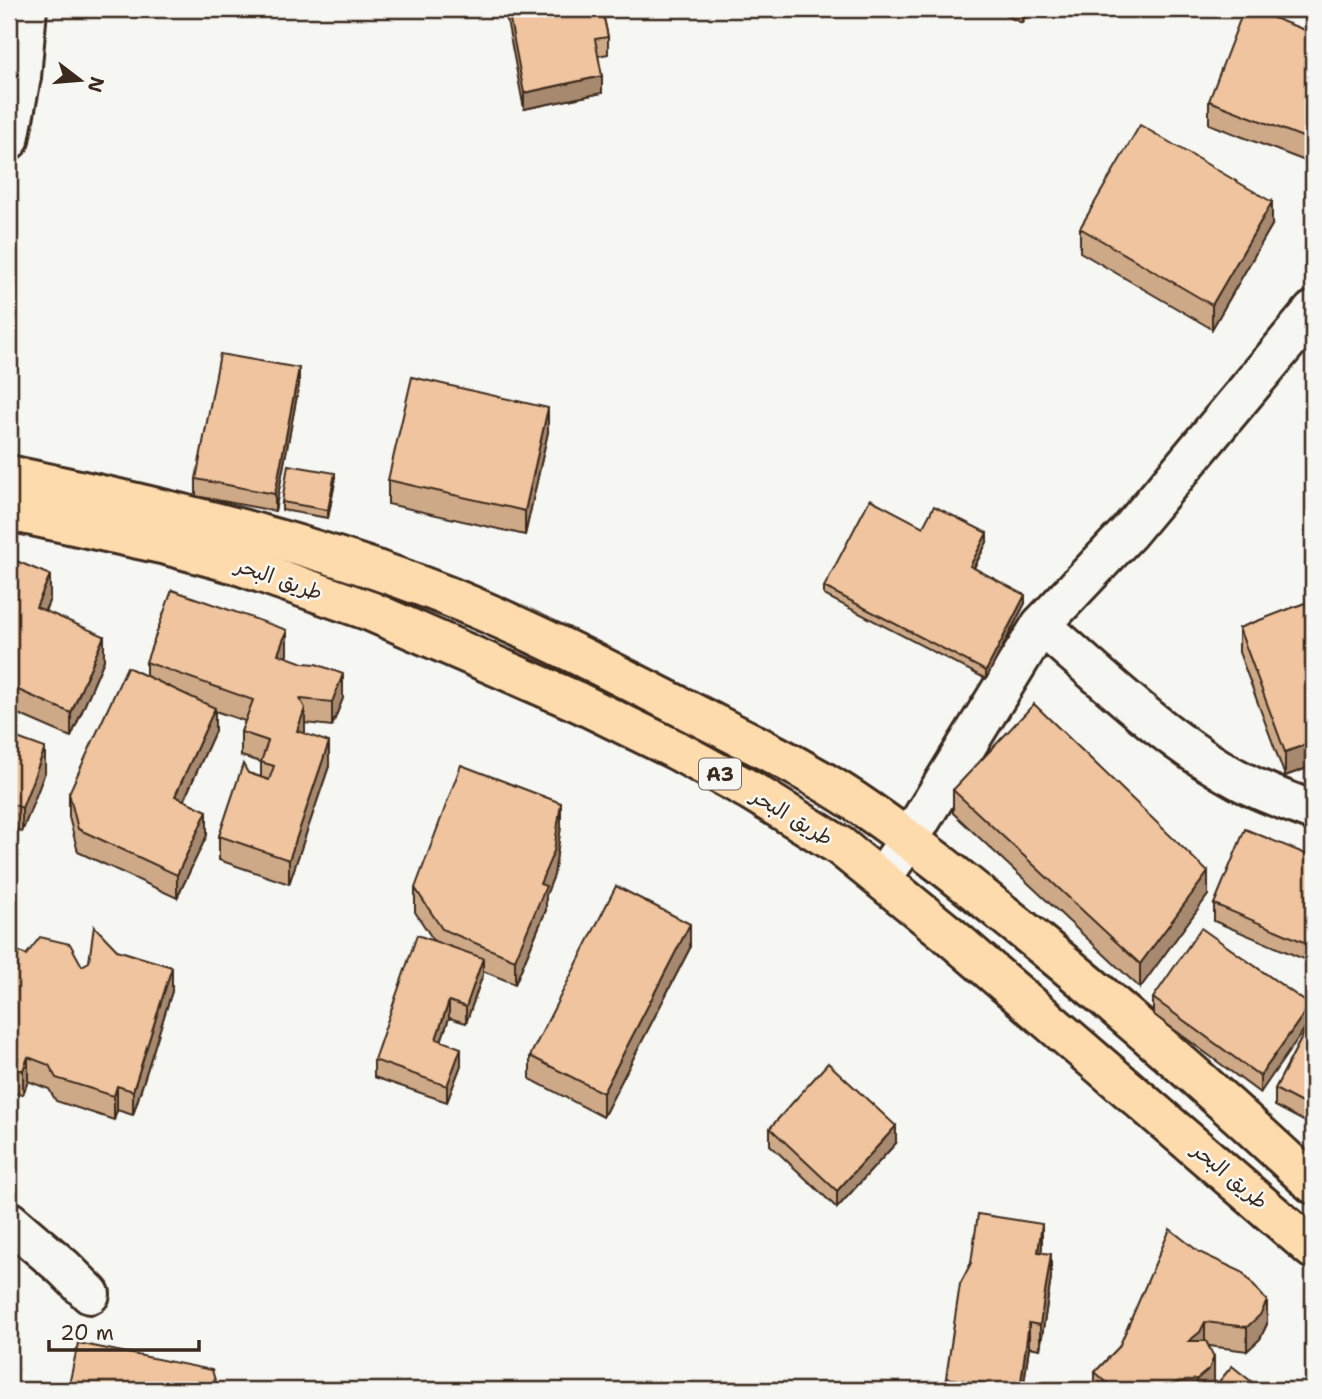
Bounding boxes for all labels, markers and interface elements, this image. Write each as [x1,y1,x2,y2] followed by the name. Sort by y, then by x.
[46,46,116,116] north arrow
[82,74,110,95] text: N
[230,550,326,607] street label: طريق البحر
[699,758,741,790] road number: A3
[744,781,838,852] street label: طريق البحر
[1185,1135,1274,1216] street label: طريق البحر
[49,1308,200,1352] scale bar
[60,1319,114,1347] text: 20 m

